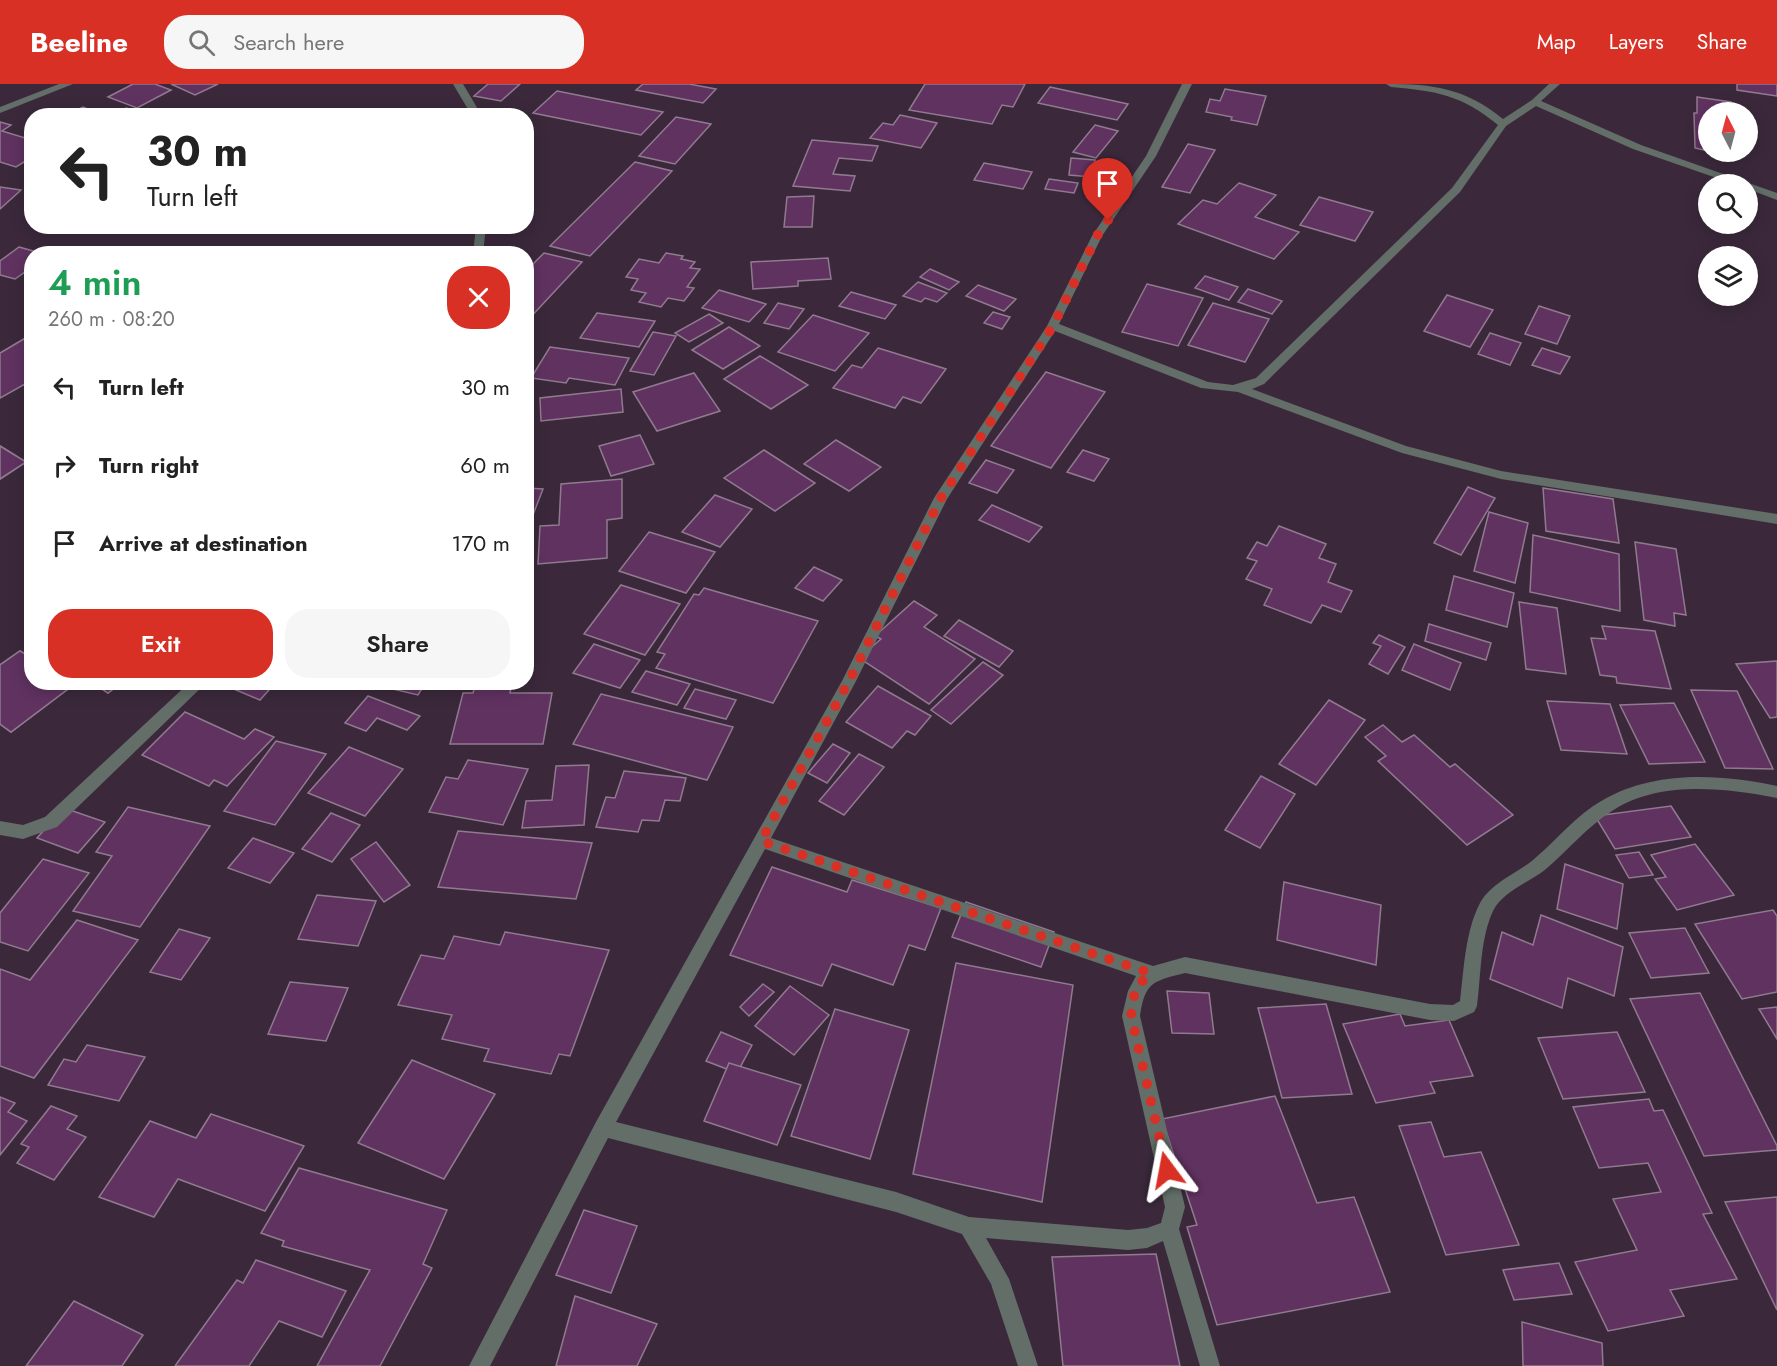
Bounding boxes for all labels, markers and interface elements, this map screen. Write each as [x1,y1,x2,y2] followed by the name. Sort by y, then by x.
[164,15,584,69] search box
[30,22,128,63] text: Beeline
[185,26,218,59] icon: search
[233,26,344,58] text: Search here
[1537,27,1576,57] text: Map
[1609,27,1664,57] text: Layers
[1697,27,1747,57] text: Share
[1698,102,1758,162] north arrow
[1698,102,1758,306] map controls
[147,121,248,182] text: 30 m
[48,132,126,210] icon: left
[1082,158,1133,220] pin
[1091,167,1124,200] icon: arrive
[1698,174,1758,234] button: search
[147,177,237,216] text: Turn left
[1698,246,1758,306] button: layers
[48,256,142,308] text: 4 min
[447,266,510,329] button: close
[48,305,175,334] text: 260 m · 08:20
[48,371,81,404] icon: left
[99,371,184,403] text: Turn left
[461,371,510,403] text: 30 m
[48,449,81,482] icon: right
[99,449,199,481] text: Turn right
[460,449,510,481] text: 60 m
[48,527,81,560] icon: arrive
[99,527,308,559] text: Arrive at destination
[452,527,510,559] text: 170 m
[48,609,273,678] button: Exit
[285,609,510,678] button: Share
[1135,1138,1199,1202] position arrow

